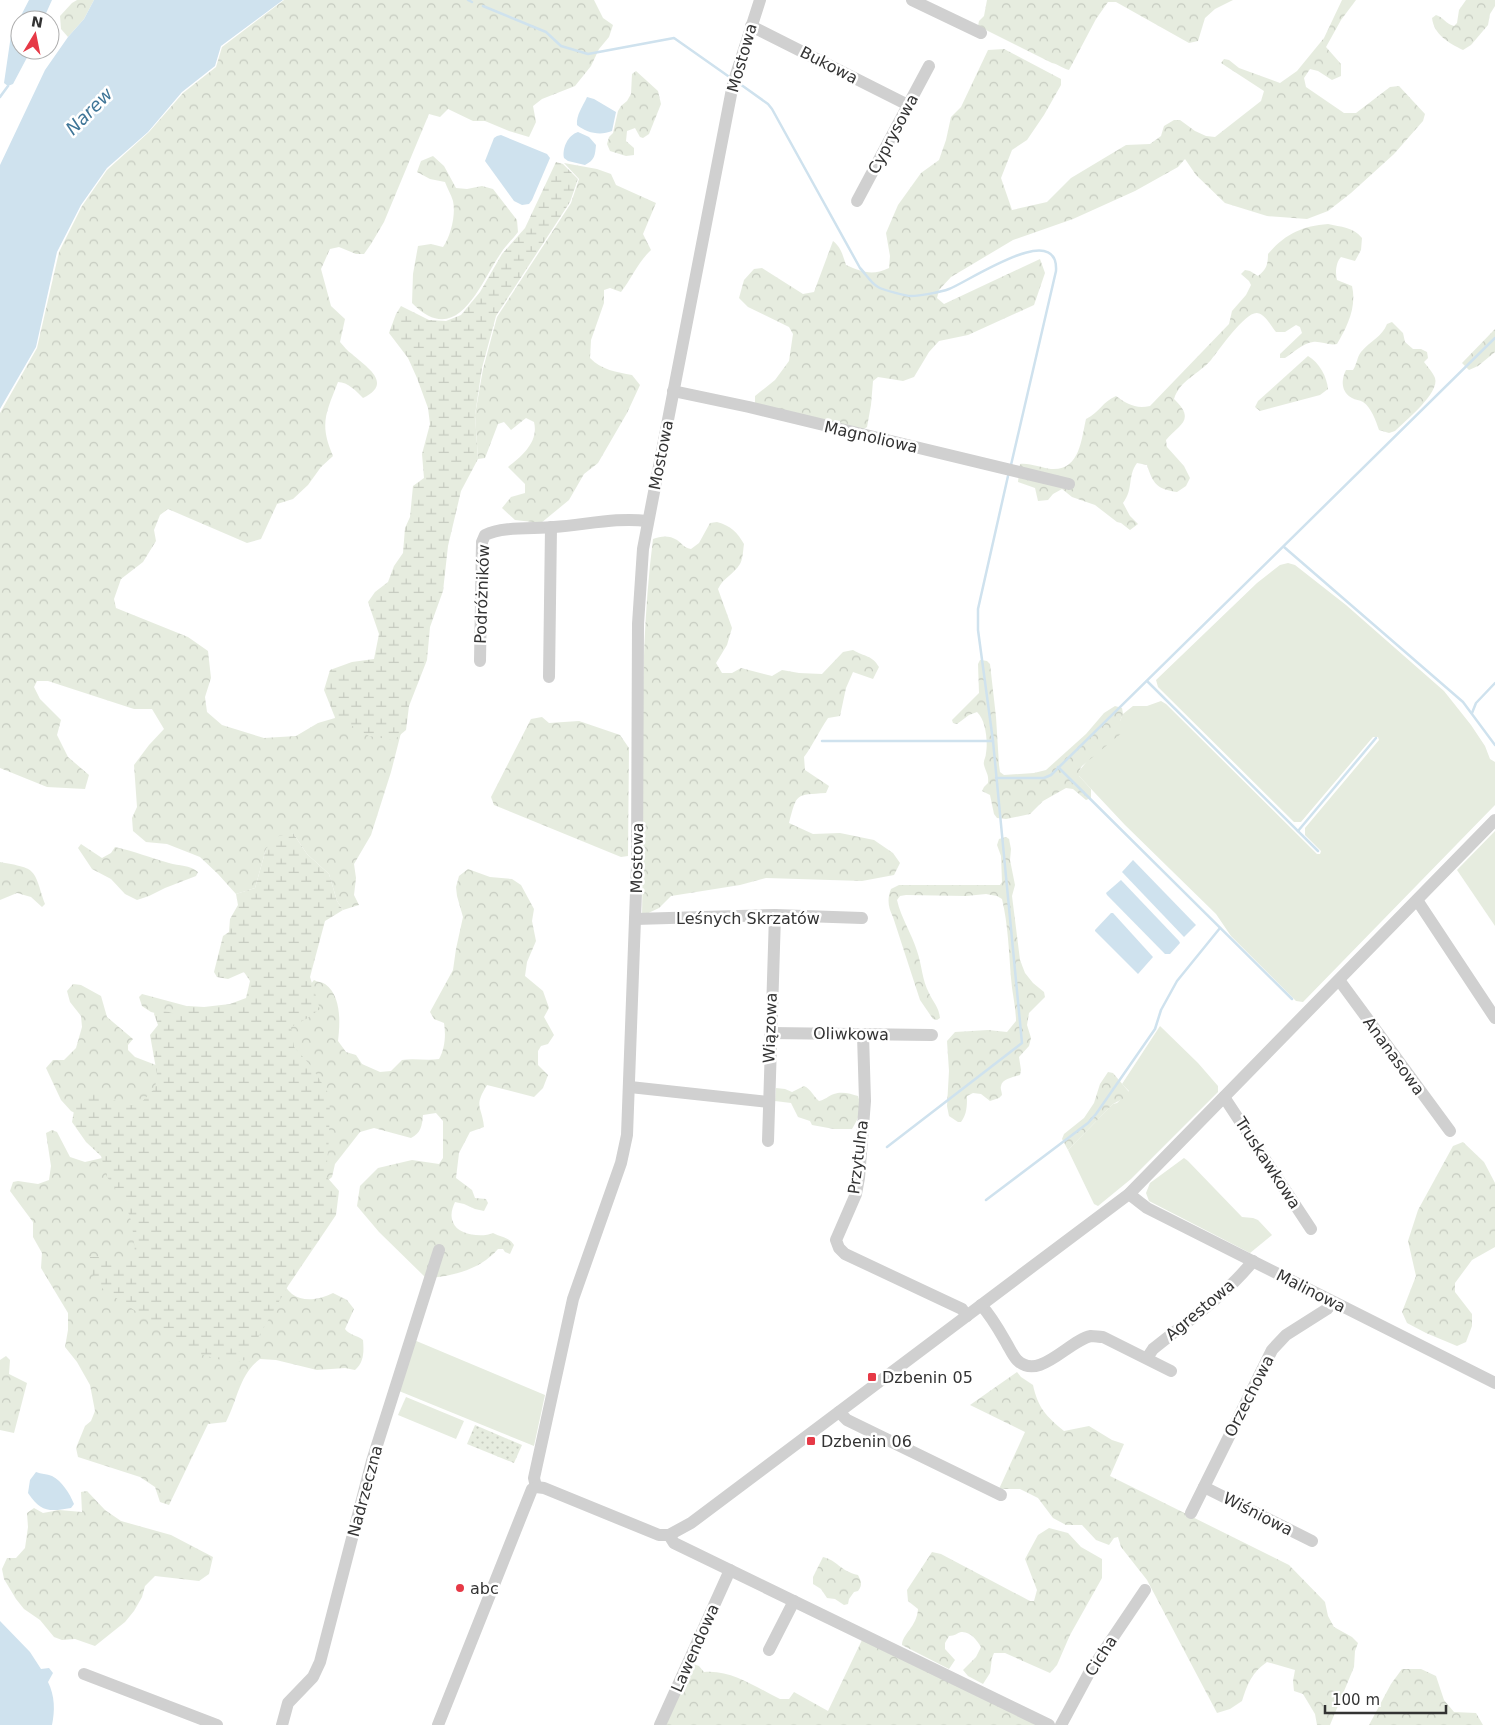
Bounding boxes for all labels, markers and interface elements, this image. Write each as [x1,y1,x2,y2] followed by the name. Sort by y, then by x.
[10,10,60,60] north arrow
[30,13,44,31] text: N
[723,21,761,95] street label: Mostowa
[797,42,861,88] street label: Bukowa
[61,83,117,139] water label: Narew
[864,91,922,177] street label: Cyprysowa
[822,417,920,457] street label: Magnoliowa
[645,418,677,492] street label: Mostowa
[471,544,493,644] street label: Podróżników
[627,822,647,894] street label: Mostowa
[676,909,820,928] street label: Leśnych Skrzatów
[759,992,781,1064] street label: Wiązowa
[1359,1013,1429,1099] street label: Ananasowa
[813,1024,889,1044] street label: Oliwkowa
[1231,1113,1305,1213] street label: Truskawkowa
[844,1119,872,1195] street label: Przytulna
[1273,1265,1349,1317] street label: Malinowa
[1162,1276,1238,1344] street label: Agrestowa
[1220,1352,1278,1440] street label: Orzechowa
[882,1368,973,1387] place label: Dzbenin 05
[866,1371,878,1383] marker: Dzbenin 05
[821,1432,912,1451] place label: Dzbenin 06
[805,1435,817,1447] marker: Dzbenin 06
[344,1443,386,1539] street label: Nadrzeczna
[1220,1488,1296,1540] street label: Wiśniowa
[470,1579,499,1598] place label: abc
[454,1582,466,1594] marker: abc
[667,1601,723,1695] street label: Lawendowa
[1081,1632,1121,1680] street label: Cicha
[1325,1682,1446,1714] scale bar
[1332,1691,1380,1709] text: 100 m

